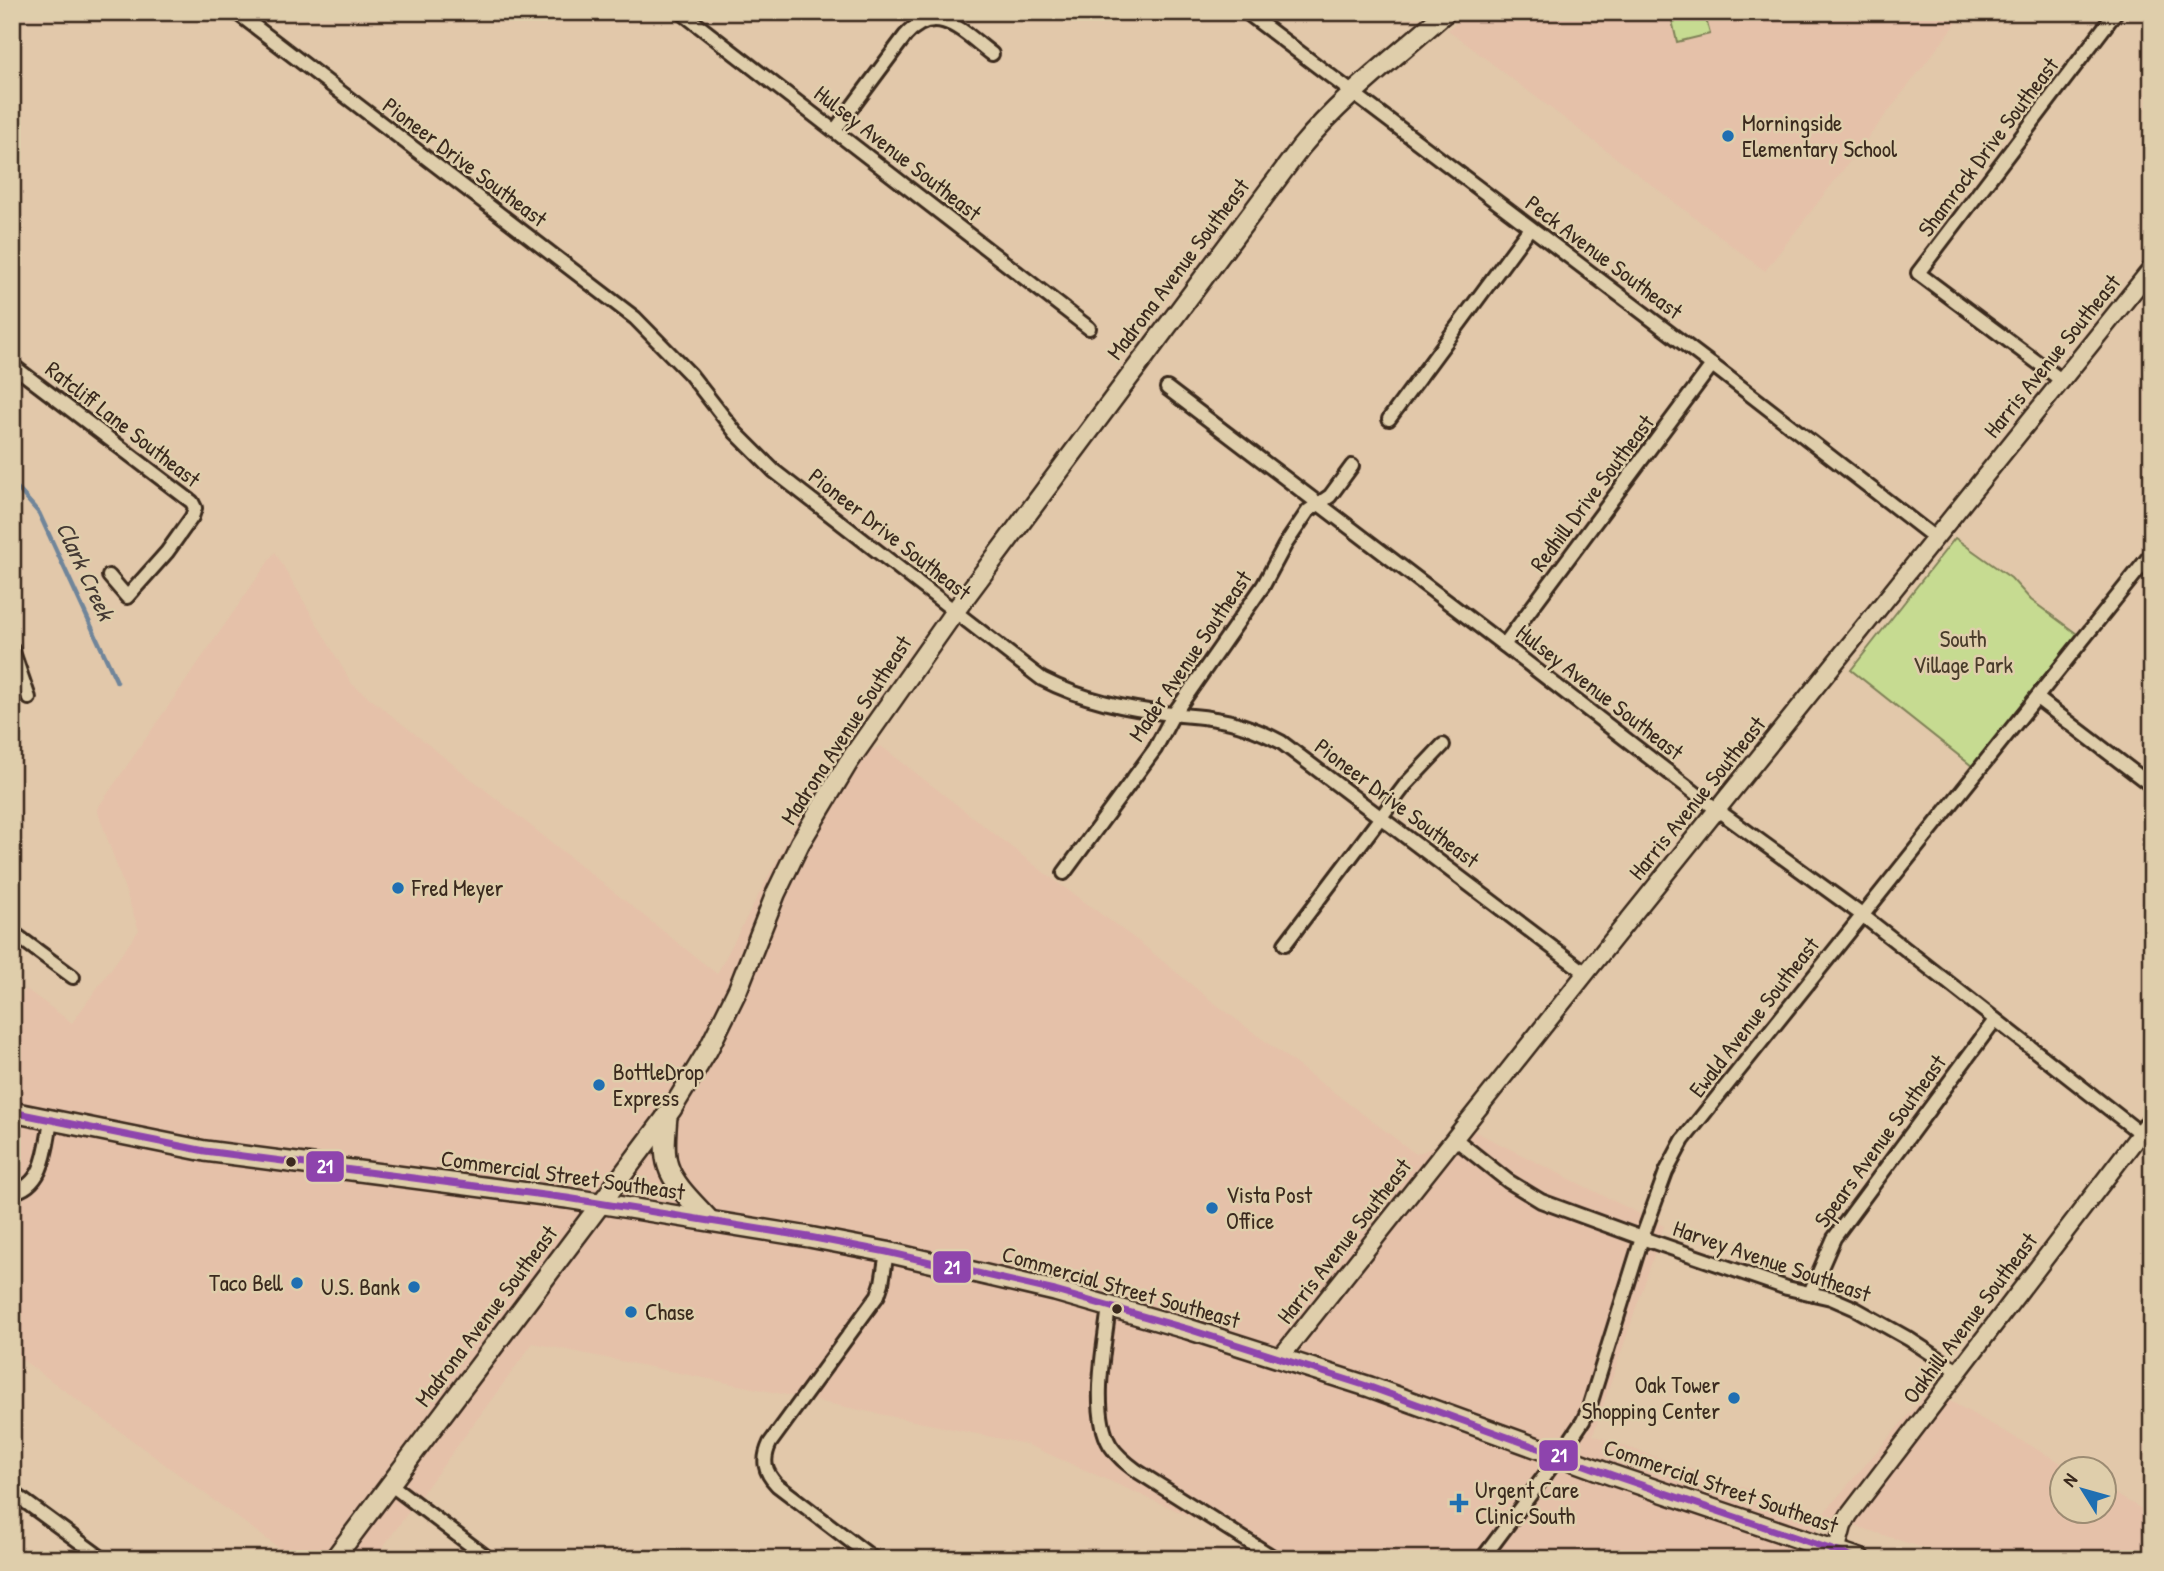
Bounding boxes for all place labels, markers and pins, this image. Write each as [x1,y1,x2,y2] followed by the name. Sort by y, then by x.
[1742,107,1898,164] place label: Morningside Elementary School
[1720,128,1736,144] marker: Morningside Elementary School
[411,872,504,903] place label: Fred Meyer
[390,880,406,896] marker: Fred Meyer
[613,1056,704,1113] place label: BottleDrop Express
[591,1077,607,1093] marker: BottleDrop Express
[284,1155,298,1169] unlabelled marker
[1226,1179,1313,1236] place label: Vista Post Office
[1204,1200,1220,1216] marker: Vista Post Office
[209,1267,284,1298] place label: Taco Bell
[321,1271,400,1302] place label: U.S. Bank
[289,1275,305,1291] marker: Taco Bell
[406,1279,422,1295] marker: U.S. Bank
[645,1296,694,1327] place label: Chase
[1110,1302,1124,1316] unlabelled marker
[623,1304,639,1320] marker: Chase
[1582,1369,1720,1426] place label: Oak Tower Shopping Center
[1726,1390,1742,1406] marker: Oak Tower Shopping Center
[1475,1474,1579,1531] place label: Urgent Care Clinic South
[1449,1493,1469,1513] marker: Urgent Care Clinic South

